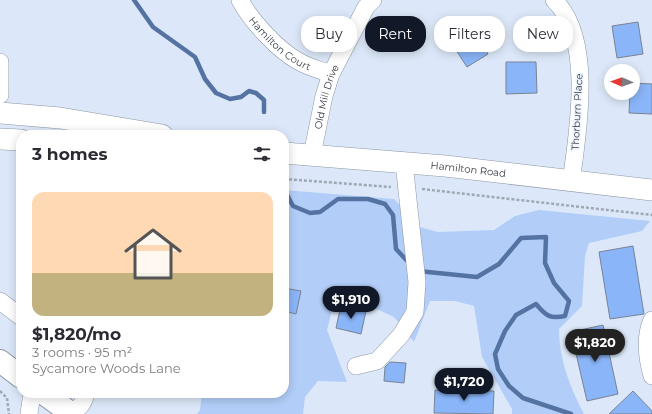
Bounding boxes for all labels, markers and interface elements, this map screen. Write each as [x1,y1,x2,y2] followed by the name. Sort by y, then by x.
[246,14,313,73] street label: Hamilton Court
[301,16,357,52] chip: Buy
[365,16,426,52] chip: Rent
[434,16,505,52] chip: Filters
[513,16,573,52] chip: New
[311,62,341,130] street label: Old Mill Drive
[604,64,640,100] north arrow
[604,64,640,100] map controls
[568,73,586,151] street label: Thorburn Place
[251,143,273,165] icon: filters
[32,144,107,164] text: 3 homes
[430,158,507,180] street label: Hamilton Road
[117,218,189,290] icon: home
[318,286,384,320] pin: $1,910
[332,291,370,307] text: $1,910
[32,324,121,344] text: $1,820/mo
[562,329,628,363] pin: $1,820
[574,334,616,350] text: $1,820
[32,344,132,360] text: 3 rooms · 95 m²
[32,360,181,376] text: Sycamore Woods Lane
[431,368,497,402] pin: $1,720
[443,373,485,389] text: $1,720

